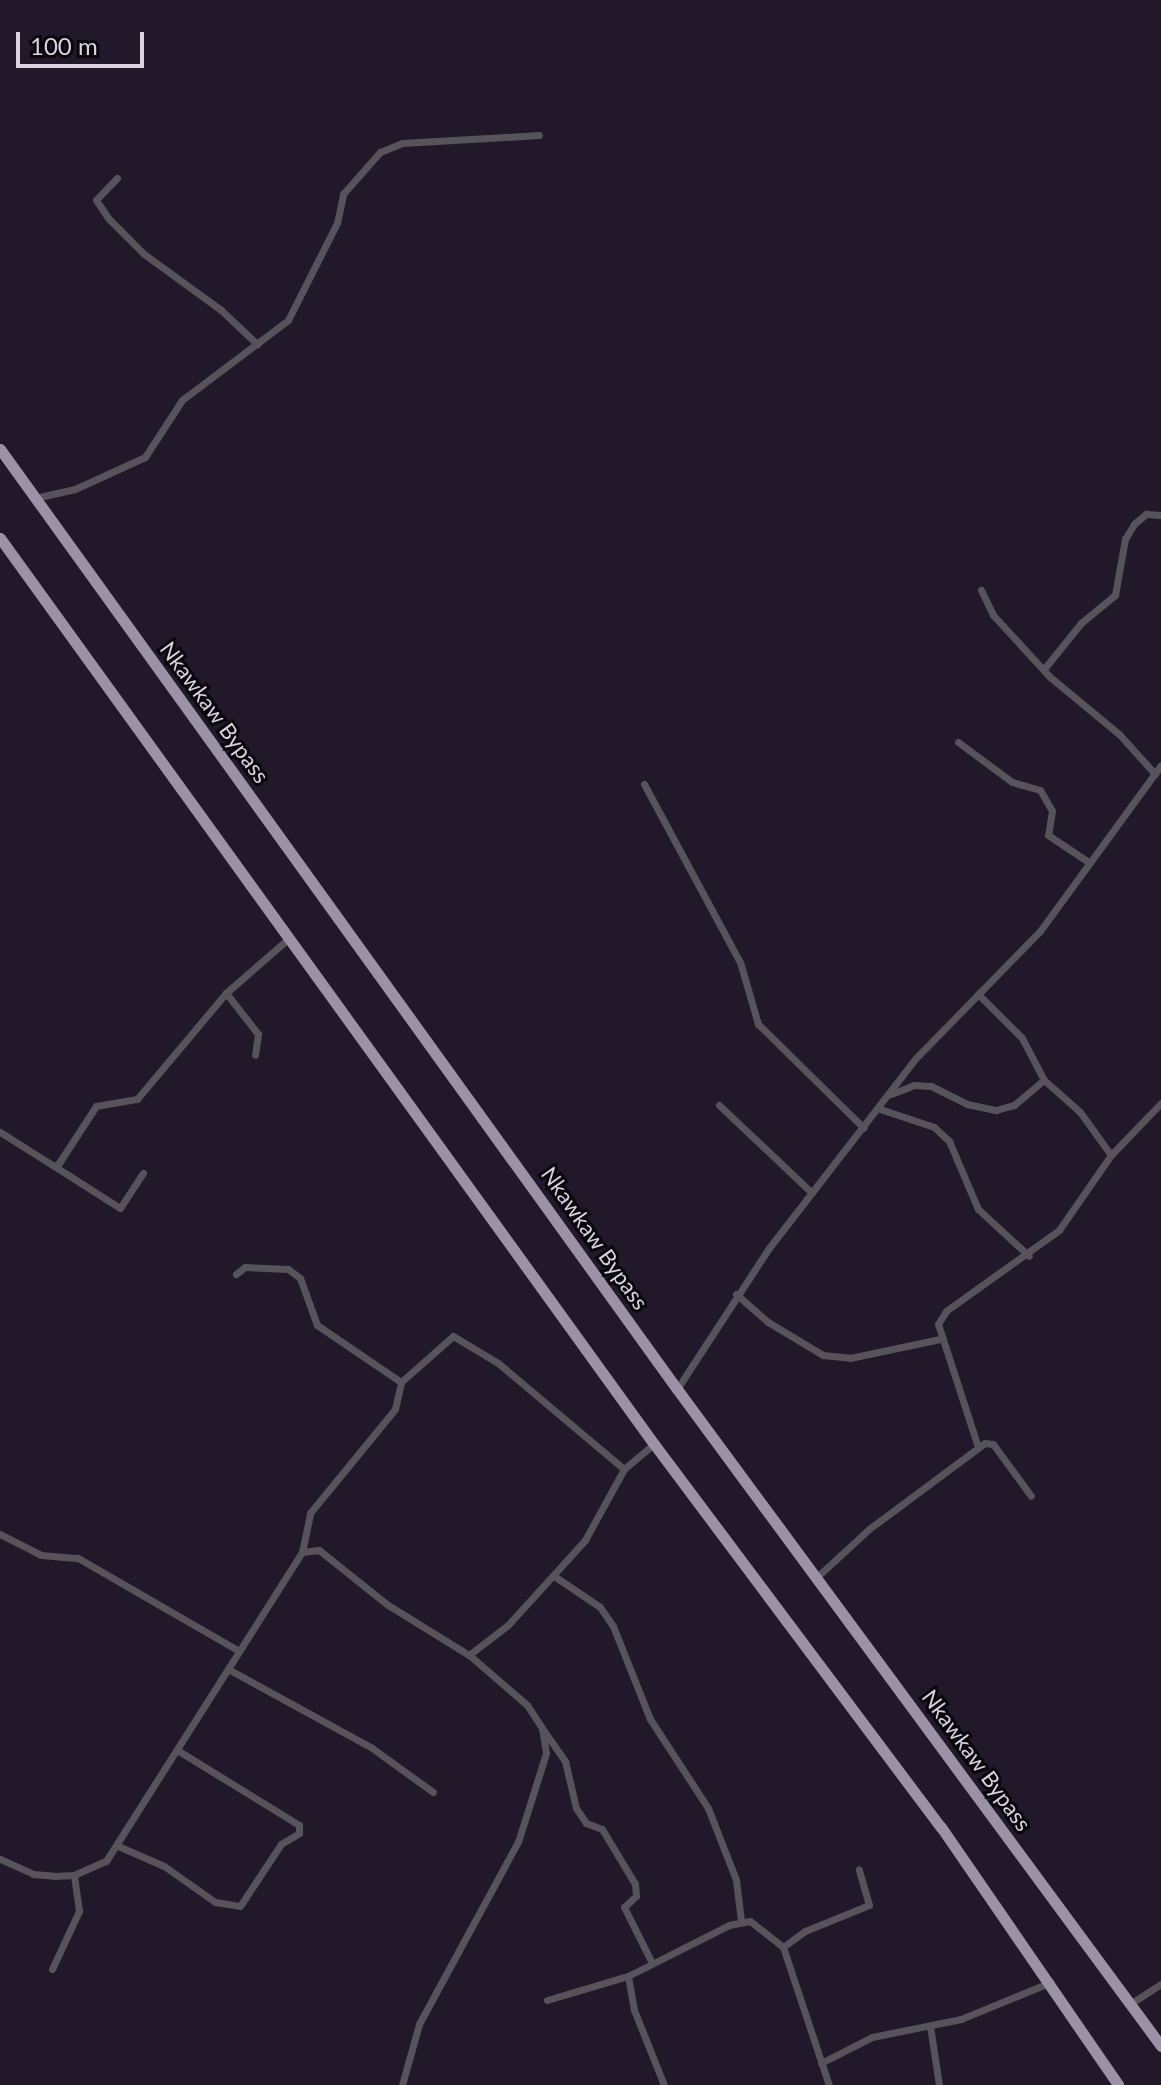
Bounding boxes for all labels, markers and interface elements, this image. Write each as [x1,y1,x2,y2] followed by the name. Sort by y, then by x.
[20,16,148,66] scale bar
[30,31,98,60] text: 100 m
[155,636,275,788] street label: Nkawkaw Bypass
[536,1161,654,1315] street label: Nkawkaw Bypass
[917,1684,1037,1836] street label: Nkawkaw Bypass

